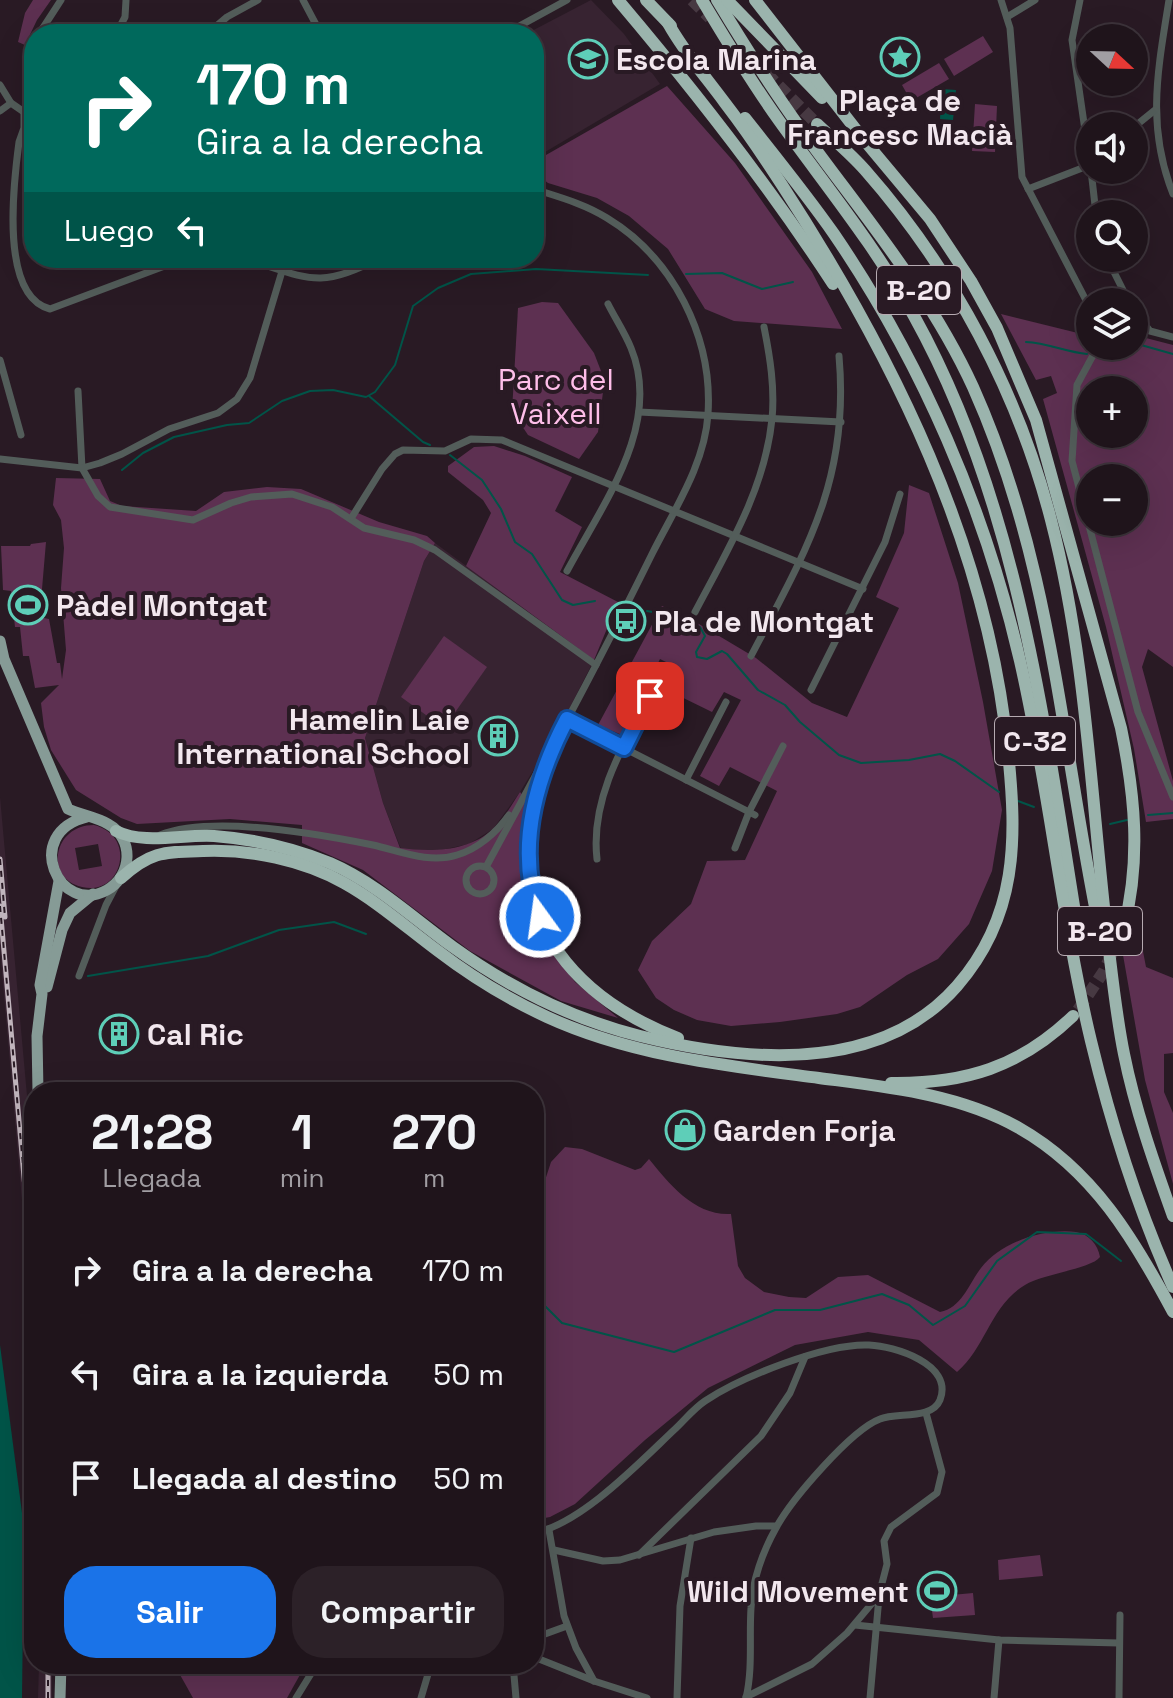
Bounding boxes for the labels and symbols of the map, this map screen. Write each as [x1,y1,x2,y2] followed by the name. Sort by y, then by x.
[1076,24,1148,96] north arrow
[879,36,921,78] place icon: Plaça de Francesc Macià
[567,38,609,80] school or university icon: Escola Marina
[616,40,817,79] place label: Escola Marina
[787,81,1013,154] place label: Plaça de Francesc Macià
[877,266,961,314] road number: B-20
[498,360,614,433] park label: Parc del Vaixell
[7,584,49,626] sports icon: Pàdel Montgat
[56,586,268,625] place label: Pàdel Montgat
[605,600,647,642] bus stop icon: Pla de Montgat
[654,602,874,641] place label: Pla de Montgat
[616,662,684,730] pin
[177,700,470,773] place label: Hamelin Laie International School
[477,715,519,757] building icon: Hamelin Laie International School
[995,717,1075,765] road number: C-32
[498,875,582,959] position arrow
[1058,907,1142,955] road number: B-20
[98,1013,140,1055] building icon: Cal Ric
[147,1015,244,1054] place label: Cal Ric
[664,1109,706,1151] shop icon: Garden Forja
[713,1111,896,1150] place label: Garden Forja
[916,1570,958,1612] sports icon: Wild Movement
[687,1572,909,1611] place label: Wild Movement

